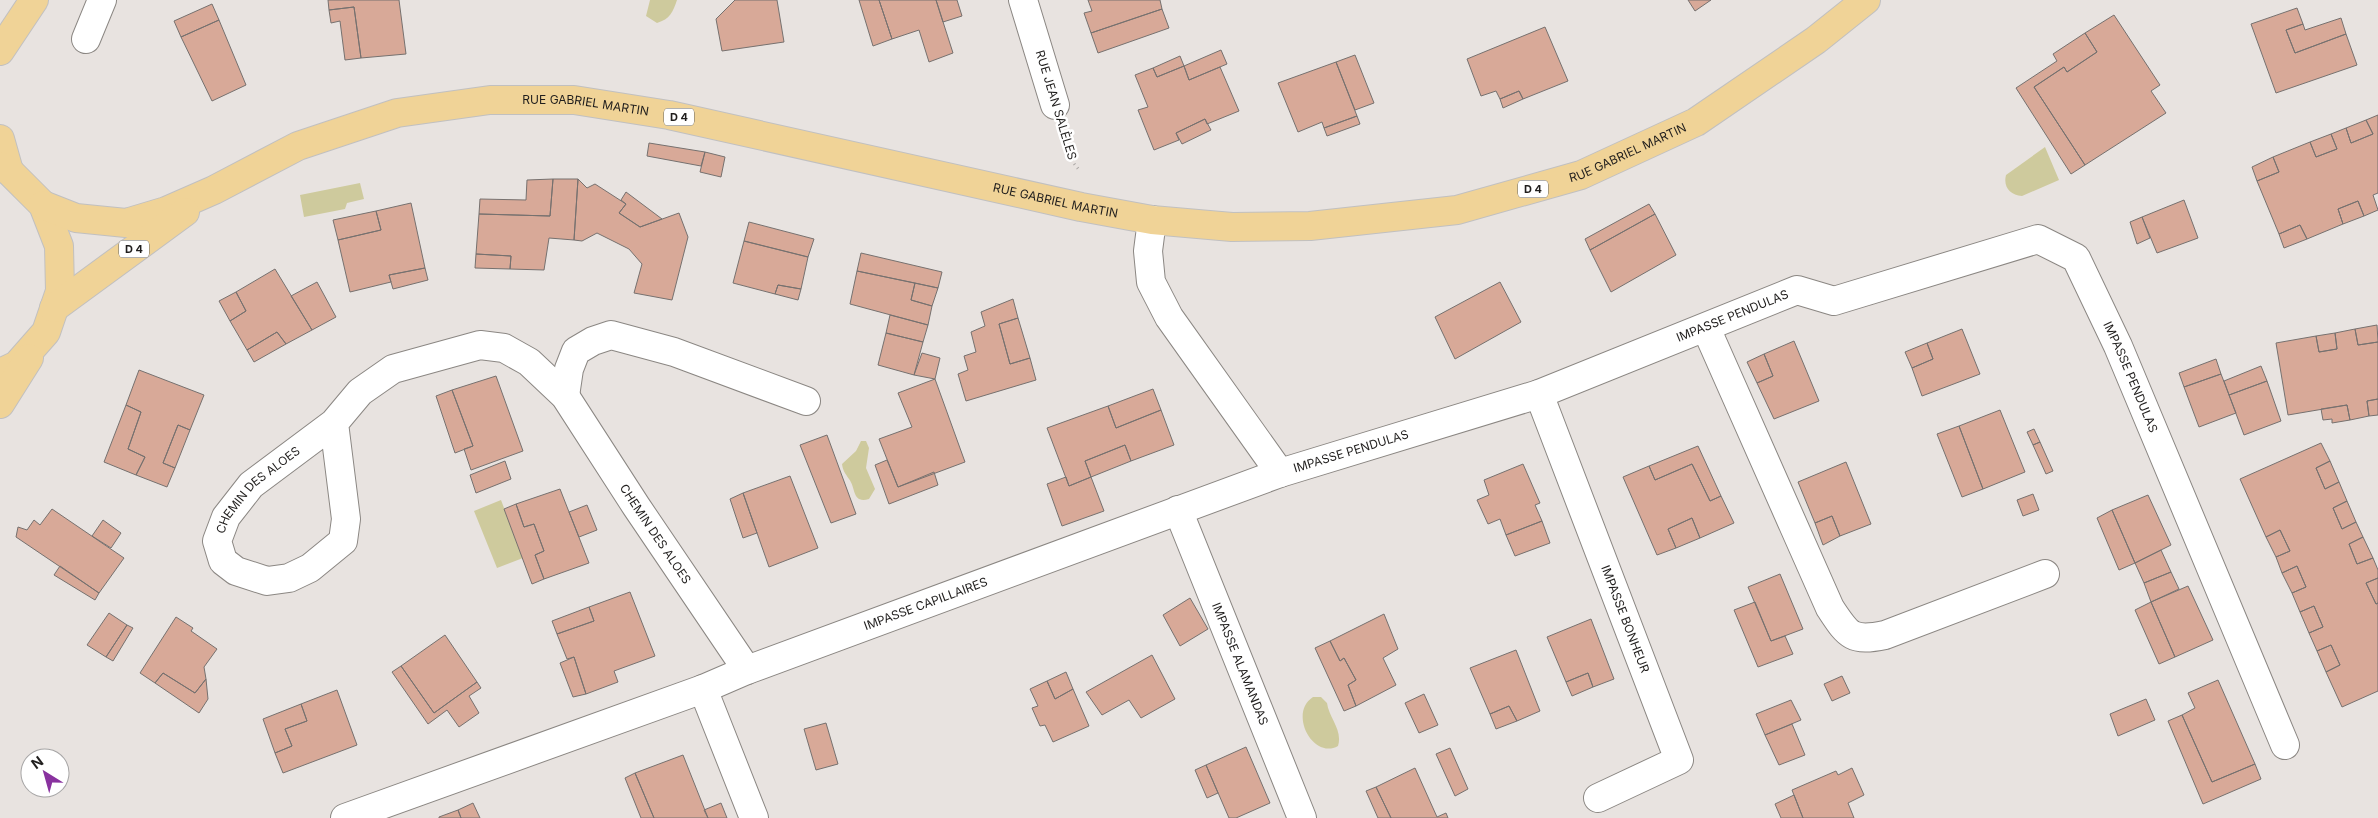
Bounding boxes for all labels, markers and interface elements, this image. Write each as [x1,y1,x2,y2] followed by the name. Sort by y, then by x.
[1033,48,1080,162] street label: RUE JEAN SALÈLES
[522,92,650,119] street label: RUE GABRIEL MARTIN
[664,108,694,125] road number: D 4
[1567,120,1689,185] street label: RUE GABRIEL MARTIN
[992,180,1119,221] street label: RUE GABRIEL MARTIN
[1518,180,1548,198] road number: D 4
[119,240,149,258] road number: D 4
[1674,286,1791,345] street label: IMPASSE PENDULAS
[2100,319,2162,435] street label: IMPASSE PENDULAS
[1292,426,1411,475] street label: IMPASSE PENDULAS
[212,443,303,536] street label: CHEMIN DES ALOES
[617,481,695,587] street label: CHEMIN DES ALOES
[1598,563,1653,675] street label: IMPASSE BONHEUR
[862,574,990,633] street label: IMPASSE CAPILLAIRES
[1209,600,1272,728] street label: IMPASSE ALAMANDAS
[20,748,70,798] north arrow
[27,752,46,772] text: N

